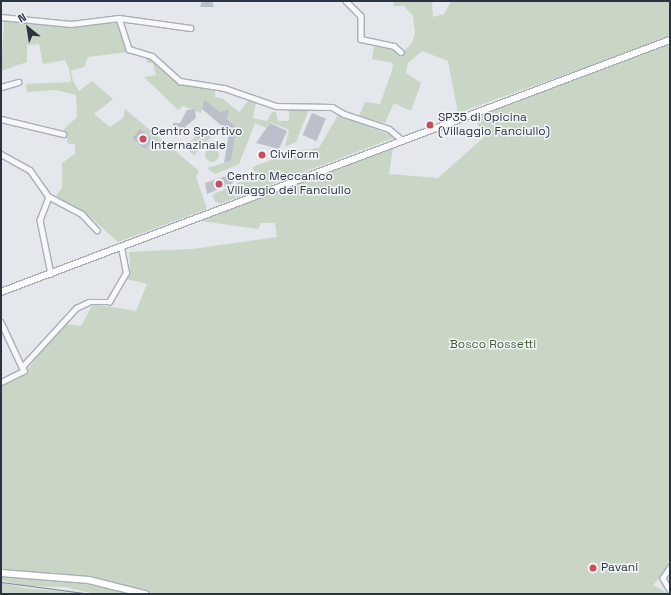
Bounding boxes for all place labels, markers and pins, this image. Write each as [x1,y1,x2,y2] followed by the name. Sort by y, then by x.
[438,111,550,139] place label: SP35 di Opicina (Villaggio Fanciullo)
[425,120,435,130] marker: SP35 di Opicina (Villaggio Fanciullo)
[151,125,242,153] place label: Centro Sportivo Internazinale
[138,134,148,144] marker: Centro Sportivo Internazinale
[270,148,319,162] place label: CiviForm
[257,150,267,160] marker: CiviForm
[227,170,351,198] place label: Centro Meccanico Villaggio del Fanciullo
[214,179,224,189] marker: Centro Meccanico Villaggio del Fanciullo
[601,561,638,575] place label: Pavani
[588,563,598,573] marker: Pavani

